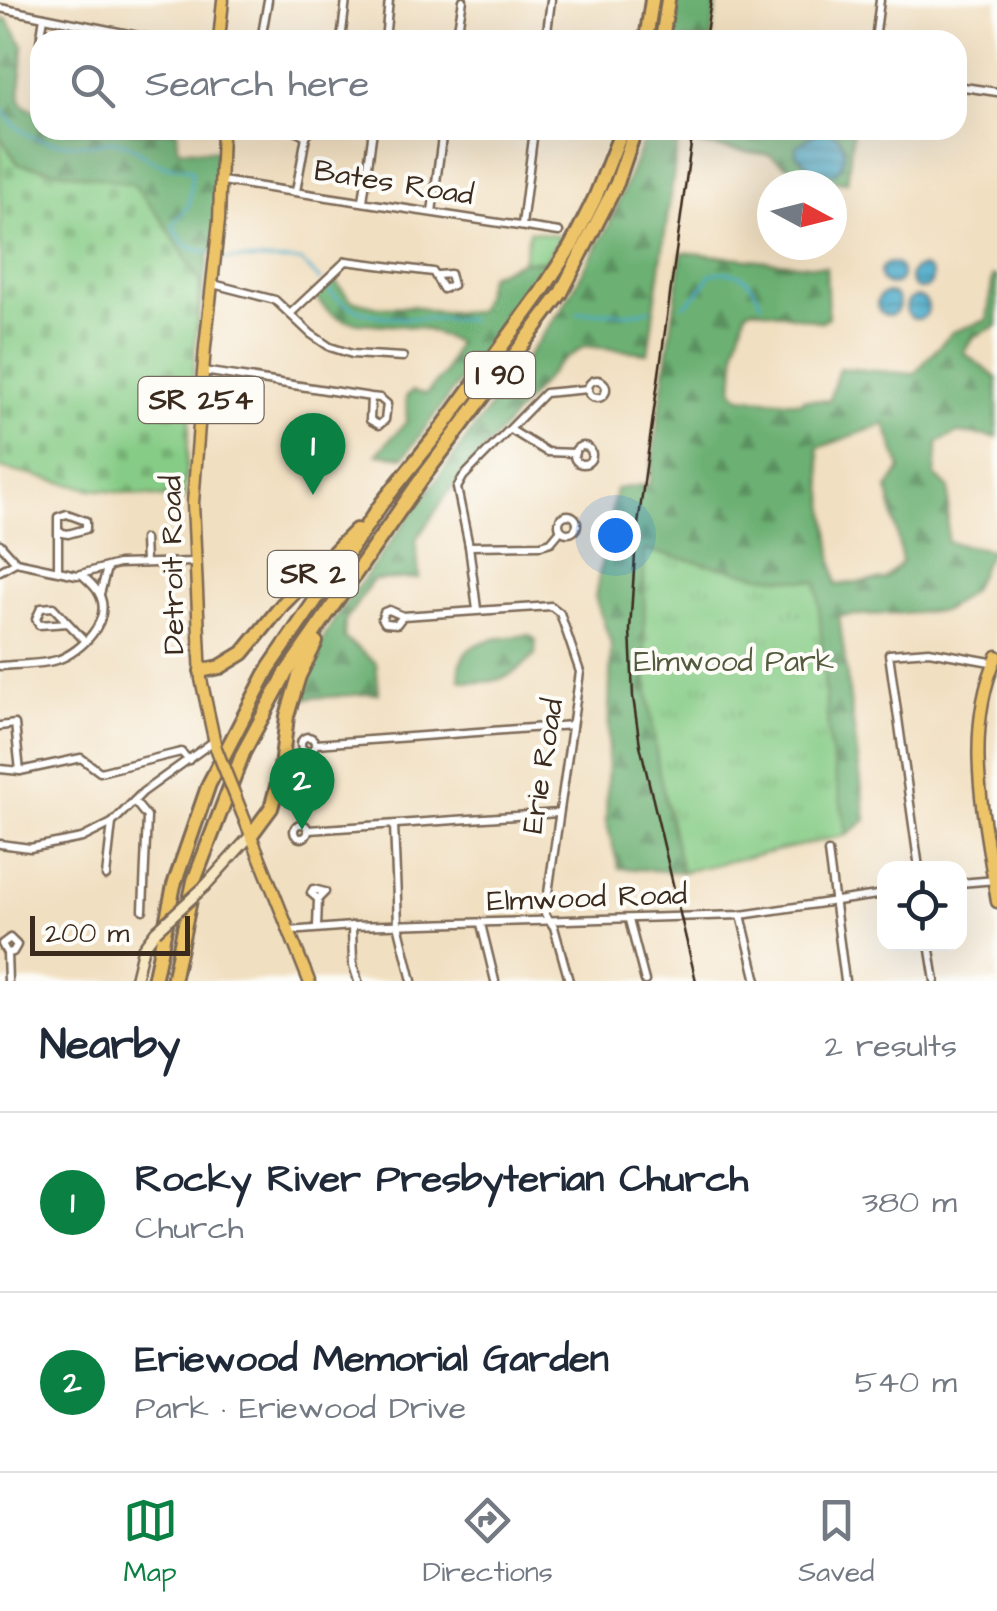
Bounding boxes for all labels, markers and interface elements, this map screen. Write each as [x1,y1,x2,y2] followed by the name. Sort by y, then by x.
[30,30,967,140] search box
[65,58,120,113] icon: search
[145,59,369,111] text: Search here
[311,150,477,216] street label: Bates Road
[757,170,847,260] north arrow
[465,352,535,398] road number: I 90
[138,377,264,423] road number: SR 254
[280,412,346,495] pin: 1
[150,475,196,655] street label: Detroit Road
[590,510,641,561] your location
[268,551,358,597] road number: SR 2
[634,641,834,683] park label: Elmwood Park
[512,696,574,836] street label: Erie Road
[270,748,334,830] pin: 2
[877,861,967,951] map controls
[877,861,967,951] button: locate
[486,874,688,922] street label: Elmwood Road
[30,911,190,956] scale bar
[45,914,129,953] text: 200 m
[40,1017,180,1075] text: Nearby
[825,1024,957,1069] text: 2 results
[135,1154,748,1206] text: Rocky River Presbyterian Church
[70,1180,75,1225] text: 1
[862,1180,957,1225] text: 380 m
[135,1206,244,1251] text: Church
[135,1334,609,1386] text: Eriewood Memorial Garden
[63,1360,82,1405] text: 2
[855,1360,957,1405] text: 540 m
[135,1386,466,1431] text: Park · Eriewood Drive
[123,1493,178,1592] tab: Map
[423,1493,553,1592] tab: Directions
[798,1493,874,1592] tab: Saved

